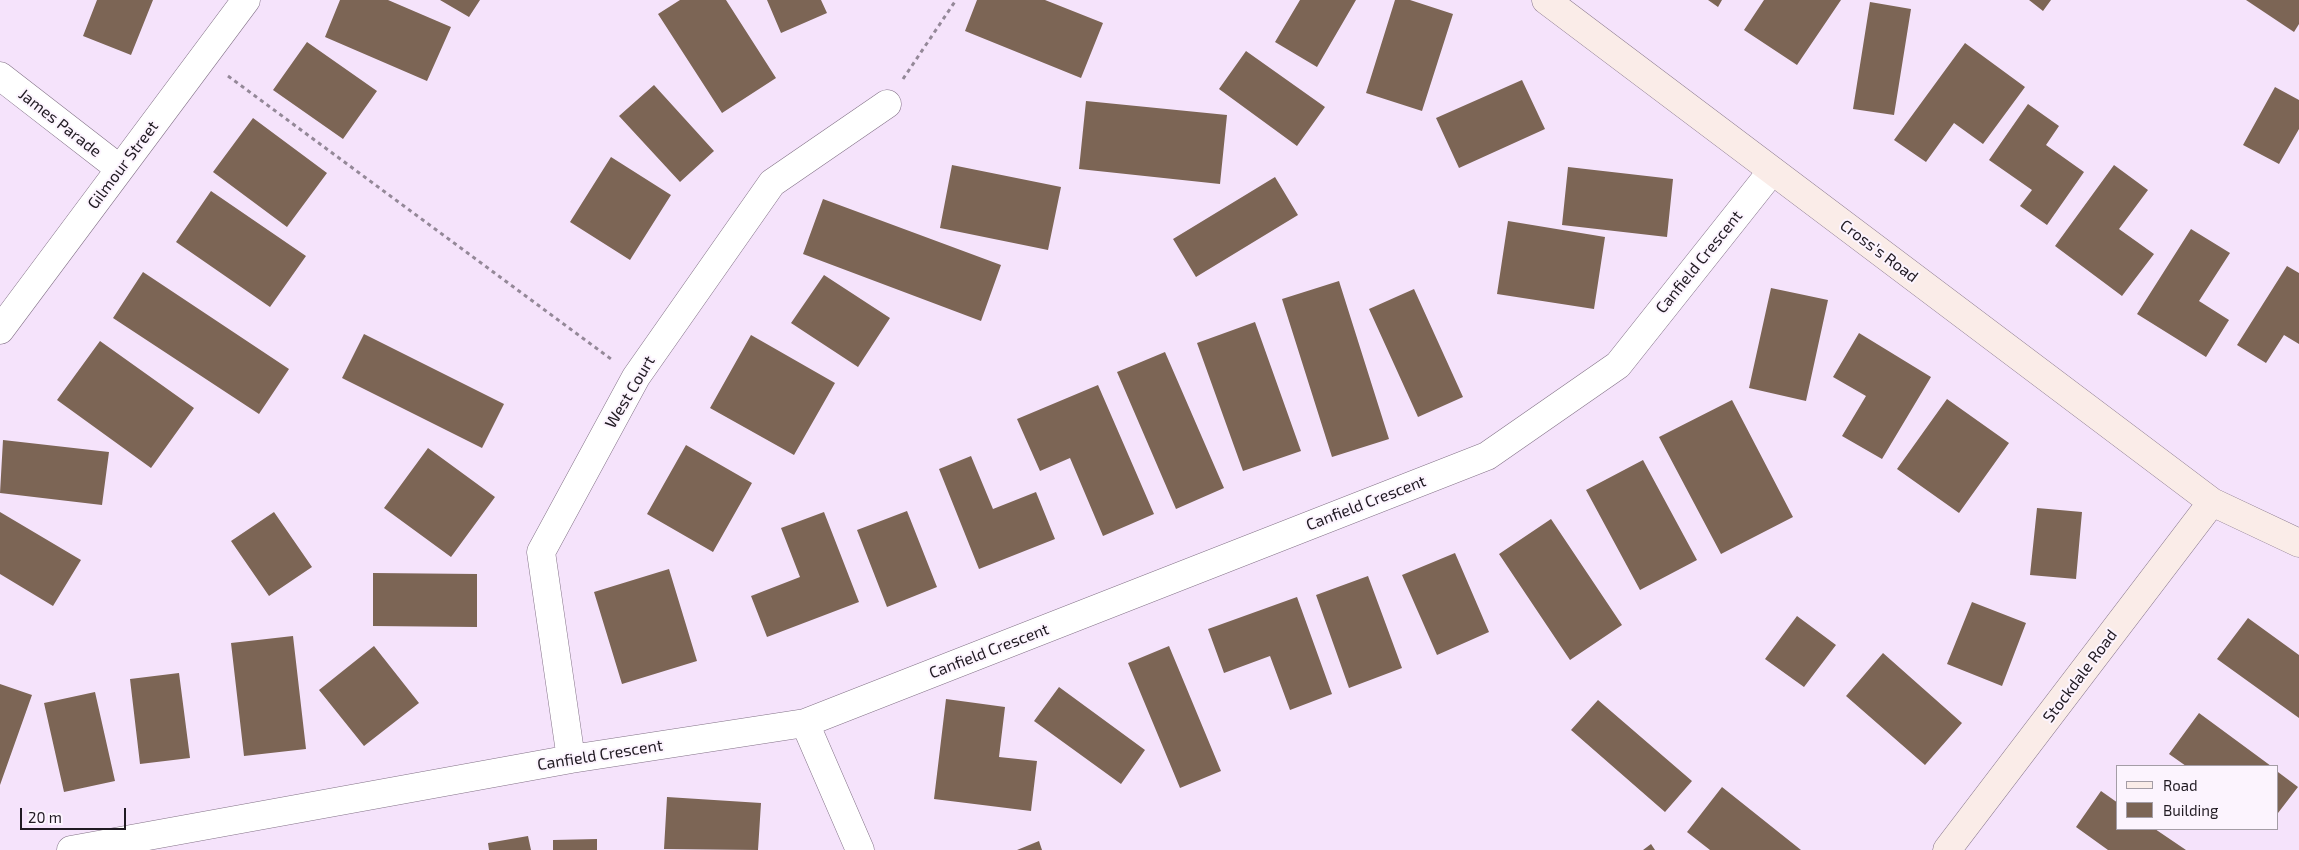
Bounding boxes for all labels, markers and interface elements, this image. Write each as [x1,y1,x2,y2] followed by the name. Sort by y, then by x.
[15,85,105,161] street label: James Parade
[84,117,162,213] street label: Gilmour Street
[1652,207,1746,317] street label: Canfield Crescent
[1836,215,1922,287] street label: Cross's Road
[601,352,659,432] street label: West Court
[1303,471,1429,535] street label: Canfield Crescent
[926,619,1052,683] street label: Canfield Crescent
[2039,626,2121,726] street label: Stockdale Road
[536,736,664,774] street label: Canfield Crescent
[2116,765,2279,830] legend
[2163,776,2198,794] text: Road
[22,798,129,830] scale bar
[2163,801,2218,819] text: Building
[28,808,62,826] text: 20 m

